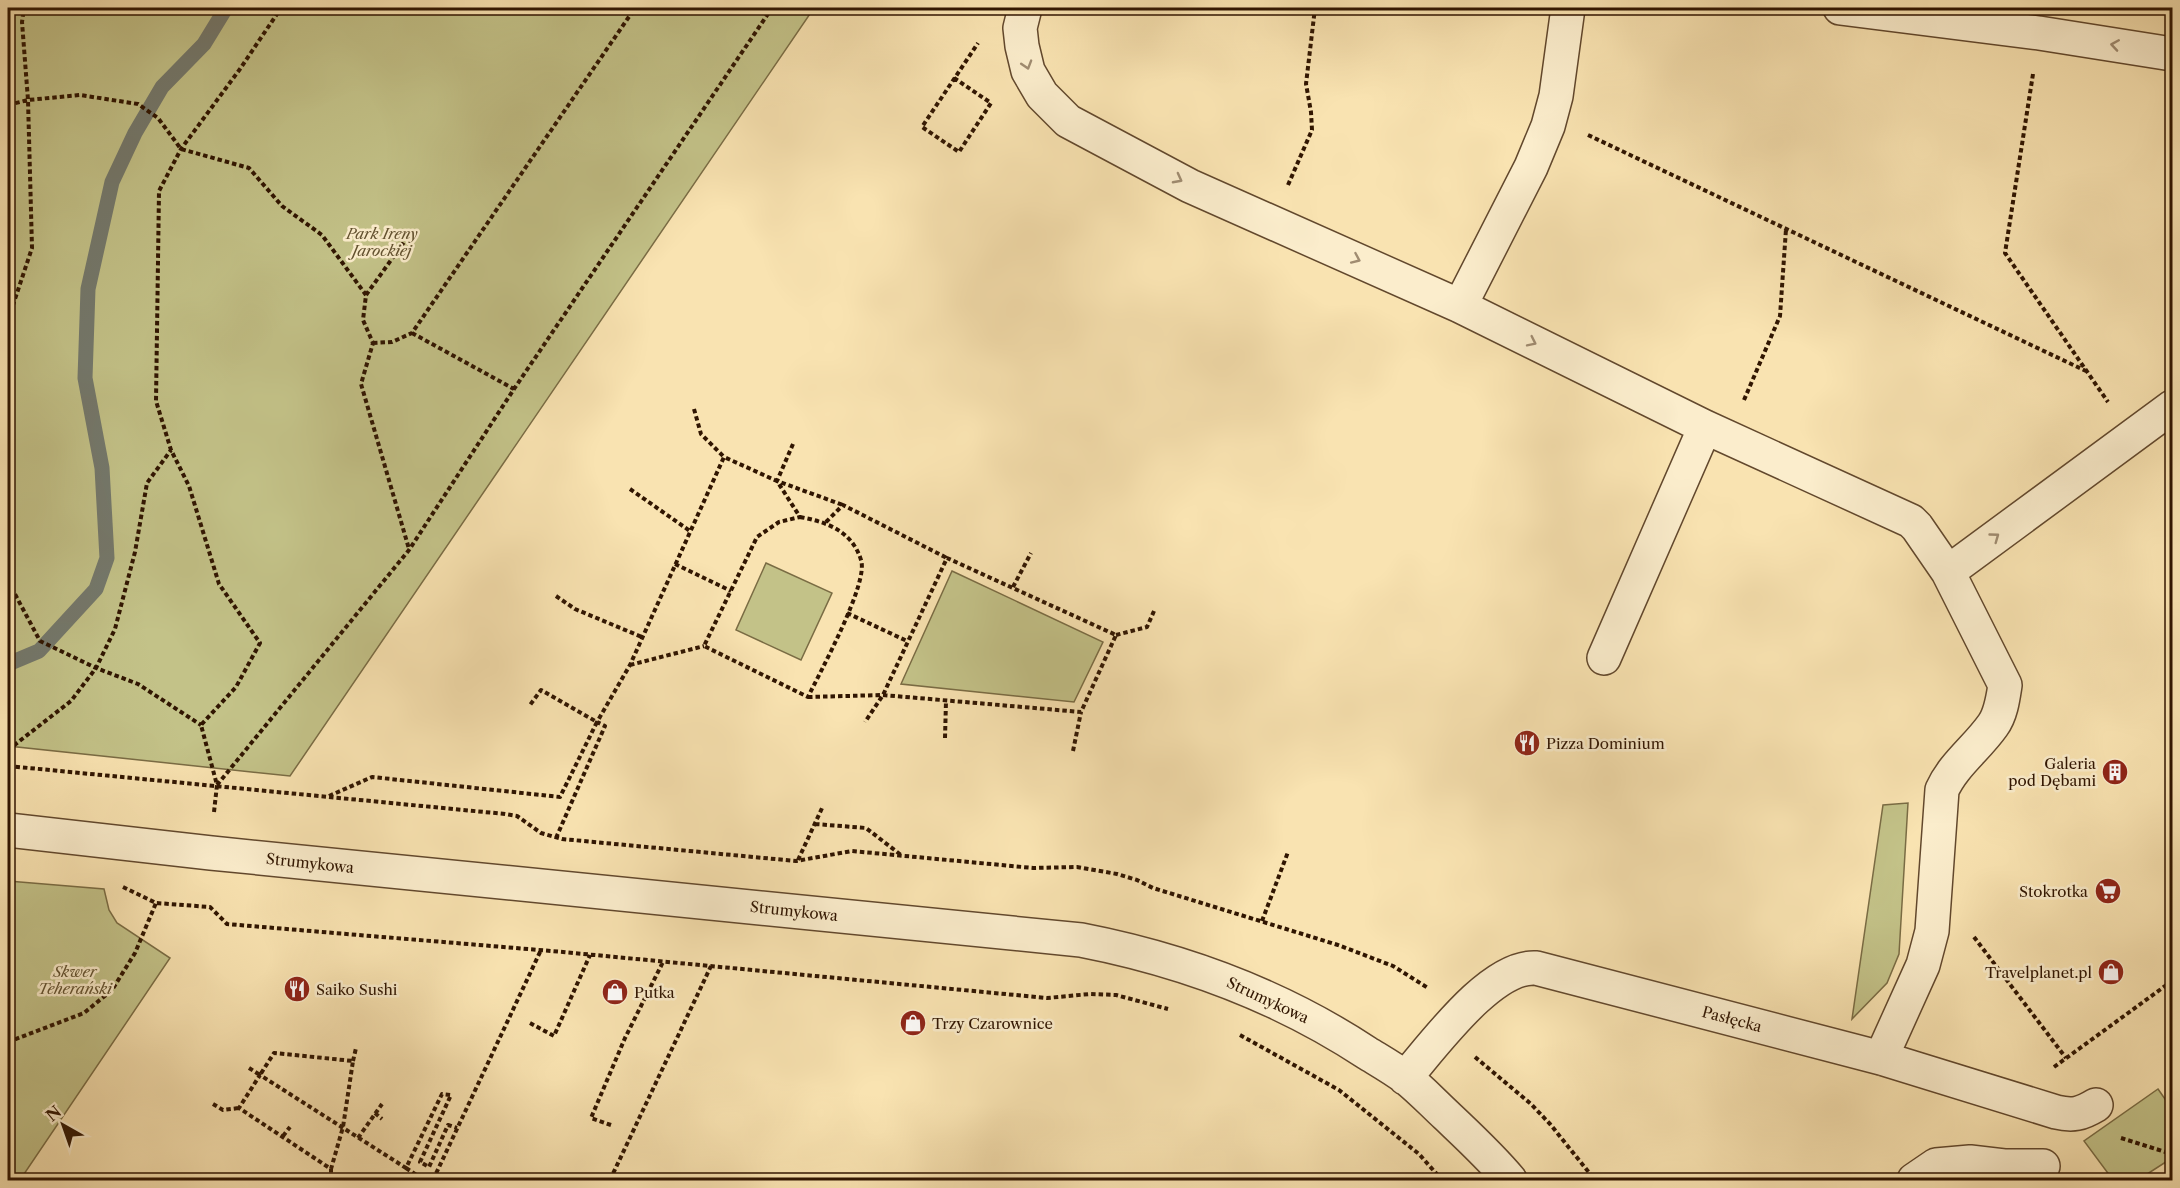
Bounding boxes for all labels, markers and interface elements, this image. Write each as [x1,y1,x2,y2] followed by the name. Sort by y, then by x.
[2110,39,2119,51] one-way arrow
[1020,59,1032,70] one-way arrow
[1172,172,1182,183] one-way arrow
[345,224,418,260] park label: Park Ireny Jarockiej
[1349,252,1360,264] one-way arrow
[1526,334,1537,346] one-way arrow
[1989,533,2000,544] one-way arrow
[1512,728,1542,758] restaurant icon: Pizza Dominium
[1546,734,1665,753] place label: Pizza Dominium
[2008,754,2096,790] place label: Galeria pod Dębami
[2100,757,2130,787] building icon: Galeria pod Dębami
[265,849,355,877] street label: Strumykowa
[2093,876,2123,906] supermarket icon: Stokrotka
[2019,882,2088,901] place label: Stokrotka
[749,897,839,925] street label: Strumykowa
[2096,957,2126,987] shop icon: Travelplanet.pl
[38,962,113,998] park label: Skwer Teherański
[1985,963,2093,982] place label: Travelplanet.pl
[1224,973,1312,1027] street label: Strumykowa
[282,974,312,1004] restaurant icon: Saiko Sushi
[600,977,630,1007] shop icon: Putka
[316,980,398,999] place label: Saiko Sushi
[634,983,675,1002] place label: Putka
[1700,1002,1764,1036] street label: Pasłęcka
[898,1008,928,1038] shop icon: Trzy Czarownice
[932,1014,1053,1033] place label: Trzy Czarownice
[33,1095,93,1155] north arrow
[42,1101,65,1126] text: N

